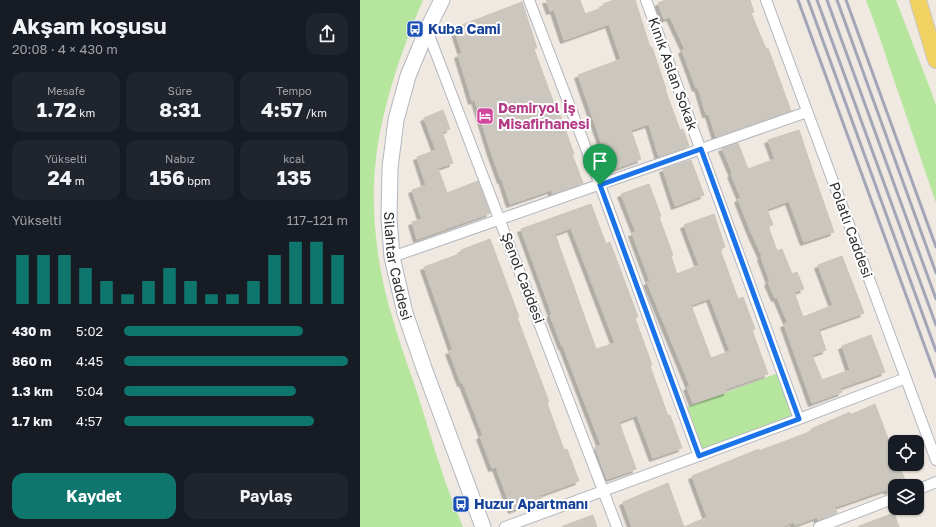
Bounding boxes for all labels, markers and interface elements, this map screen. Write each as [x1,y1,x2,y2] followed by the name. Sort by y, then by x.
[12,12,167,39] text: Akşam koşusu
[306,13,348,55] button: share
[645,15,702,133] street label: Kınık Aslan Sokak
[405,19,425,39] bus stop icon: Kuba Cami
[428,20,501,37] place label: Kuba Cami
[12,41,118,57] text: 20:08 · 4 × 430 m
[47,84,85,97] text: Mesafe
[168,84,192,97] text: Süre
[276,84,312,97] text: Tempo
[37,97,77,121] text: 1.72
[159,97,201,121] text: 8:31
[261,97,303,121] text: 4:57
[498,99,590,132] place label: Demiryol İş Misafirhanesi
[77,106,95,119] text: km
[303,106,327,119] text: /km
[475,106,495,126] hotel icon: Demiryol İş Misafirhanesi
[583,144,617,185] pin
[589,150,611,172] icon: arrive
[45,152,87,165] text: Yükselti
[165,152,195,165] text: Nabız
[283,152,305,165] text: kcal
[47,165,72,189] text: 24
[149,165,185,189] text: 156
[277,165,311,189] text: 135
[72,174,85,187] text: m
[185,174,211,187] text: bpm
[826,179,877,280] street label: Polatlı Caddesi
[381,211,416,322] street label: Silahtar Caddesi
[12,212,62,228] text: Yükselti
[287,212,348,228] text: 117–121 m
[498,230,549,326] street label: Şenol Caddesi
[12,323,51,339] text: 430 m
[76,323,103,339] text: 5:02
[12,353,52,369] text: 860 m
[76,353,103,369] text: 4:45
[12,383,53,399] text: 1.3 km
[76,383,103,399] text: 5:04
[12,413,52,429] text: 1.7 km
[76,413,102,429] text: 4:57
[888,435,924,515] map controls
[888,435,924,471] button: locate
[12,473,176,519] button: Kaydet
[184,473,348,519] button: Paylaş
[888,479,924,515] button: layers
[451,494,471,514] bus stop icon: Huzur Apartmanı
[474,495,588,512] place label: Huzur Apartmanı

